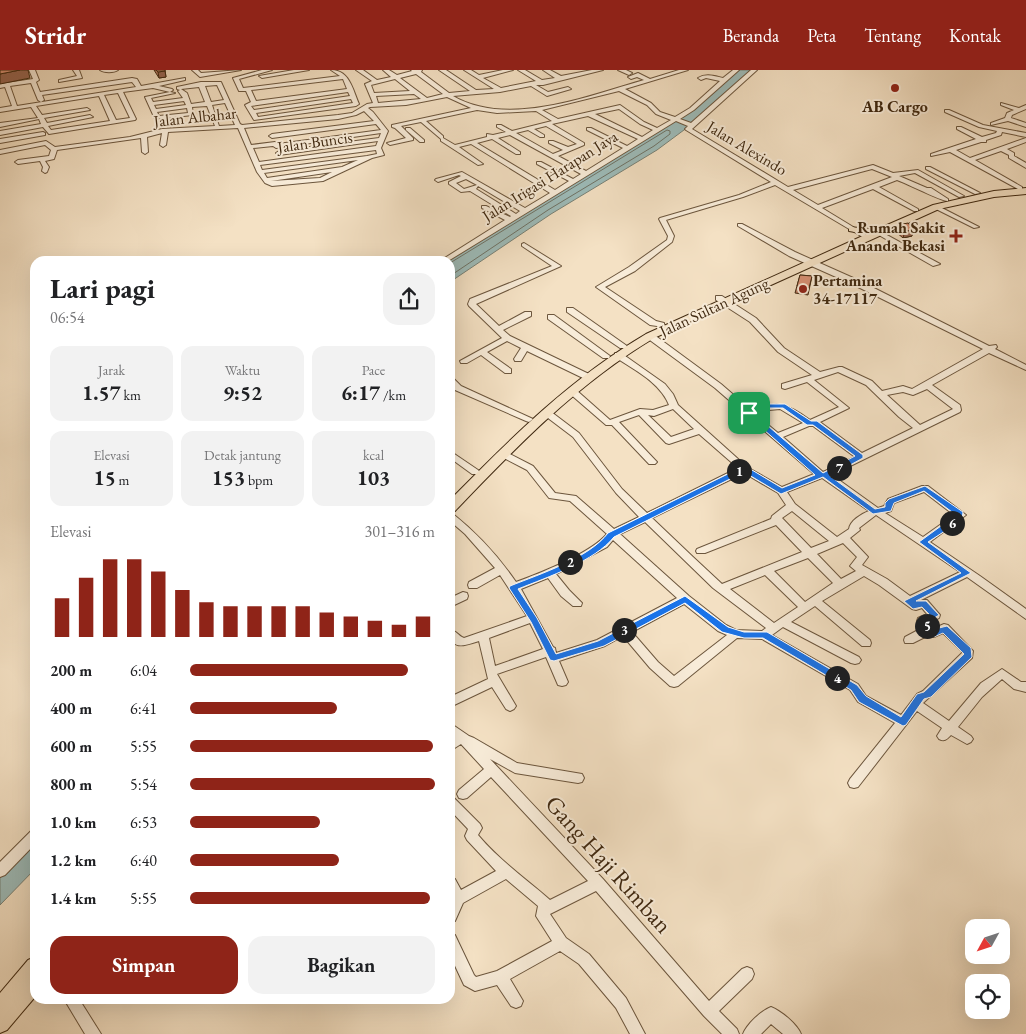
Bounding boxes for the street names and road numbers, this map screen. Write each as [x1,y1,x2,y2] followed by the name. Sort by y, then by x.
[151,102,238,132] street label: Jalan Albahar
[701,115,791,180] street label: Jalan Alexindo
[477,125,622,227] street label: Jalan Irigasi Harapan Jaya
[274,126,354,158] street label: Jalan Buncis
[654,272,773,342] street label: Jalan Sultan Agung
[539,788,680,940] street label: Gang Haji Rimban

